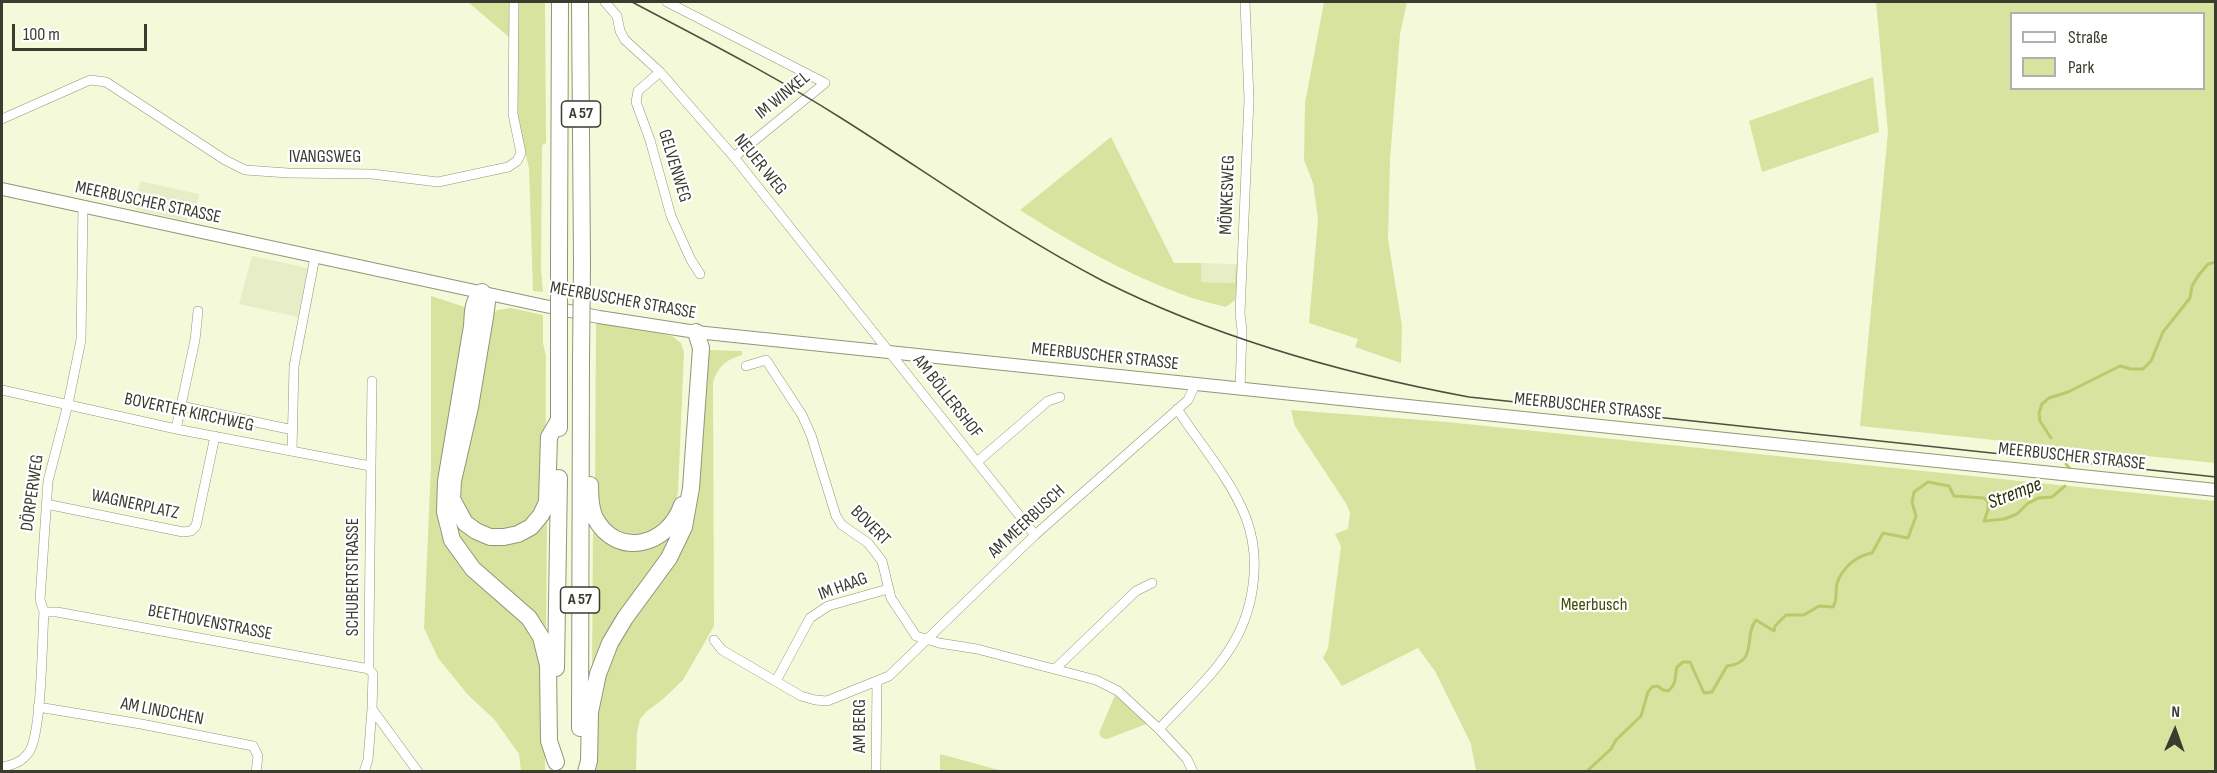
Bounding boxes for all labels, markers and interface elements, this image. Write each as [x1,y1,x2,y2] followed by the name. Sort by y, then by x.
[15,12,150,50] scale bar
[2010,12,2205,90] legend
[23,24,60,45] text: 100 m
[2068,27,2108,48] text: Straße
[2068,57,2094,78] text: Park
[751,68,815,124] street label: IM WINKEL
[562,101,600,127] road number: A 57
[653,127,695,205] street label: GELVENWEG
[729,130,791,200] street label: NEUER WEG
[289,146,361,168] street label: IVANGSWEG
[1216,155,1240,235] street label: MÖNKESWEG
[73,177,223,229] street label: MEERBUSCHER STRASSE
[548,278,698,324] street label: MEERBUSCHER STRASSE
[1030,339,1180,375] street label: MEERBUSCHER STRASSE
[908,351,986,443] street label: AM BÖLLERSHOF
[122,389,256,437] street label: BOVERTER KIRCHWEG
[1513,389,1663,425] street label: MEERBUSCHER STRASSE
[1997,439,2147,475] street label: MEERBUSCHER STRASSE
[17,453,49,533] street label: DÖRPERWEG
[1985,473,2045,515] water label: Strempe
[984,481,1070,563] street label: AM MEERBUSCH
[89,485,181,525] street label: WAGNERPLATZ
[846,502,894,550] street label: BOVERT
[342,518,364,636] street label: SCHUBERTSTRASSE
[815,568,871,606] street label: IM HAAG
[560,587,600,613] road number: A 57
[1561,594,1627,616] park label: Meerbusch
[146,600,274,646] street label: BEETHOVENSTRASSE
[119,693,205,731] street label: AM LINDCHEN
[849,699,871,753] street label: AM BERG
[2145,701,2205,761] north arrow
[2171,703,2180,722] text: N

